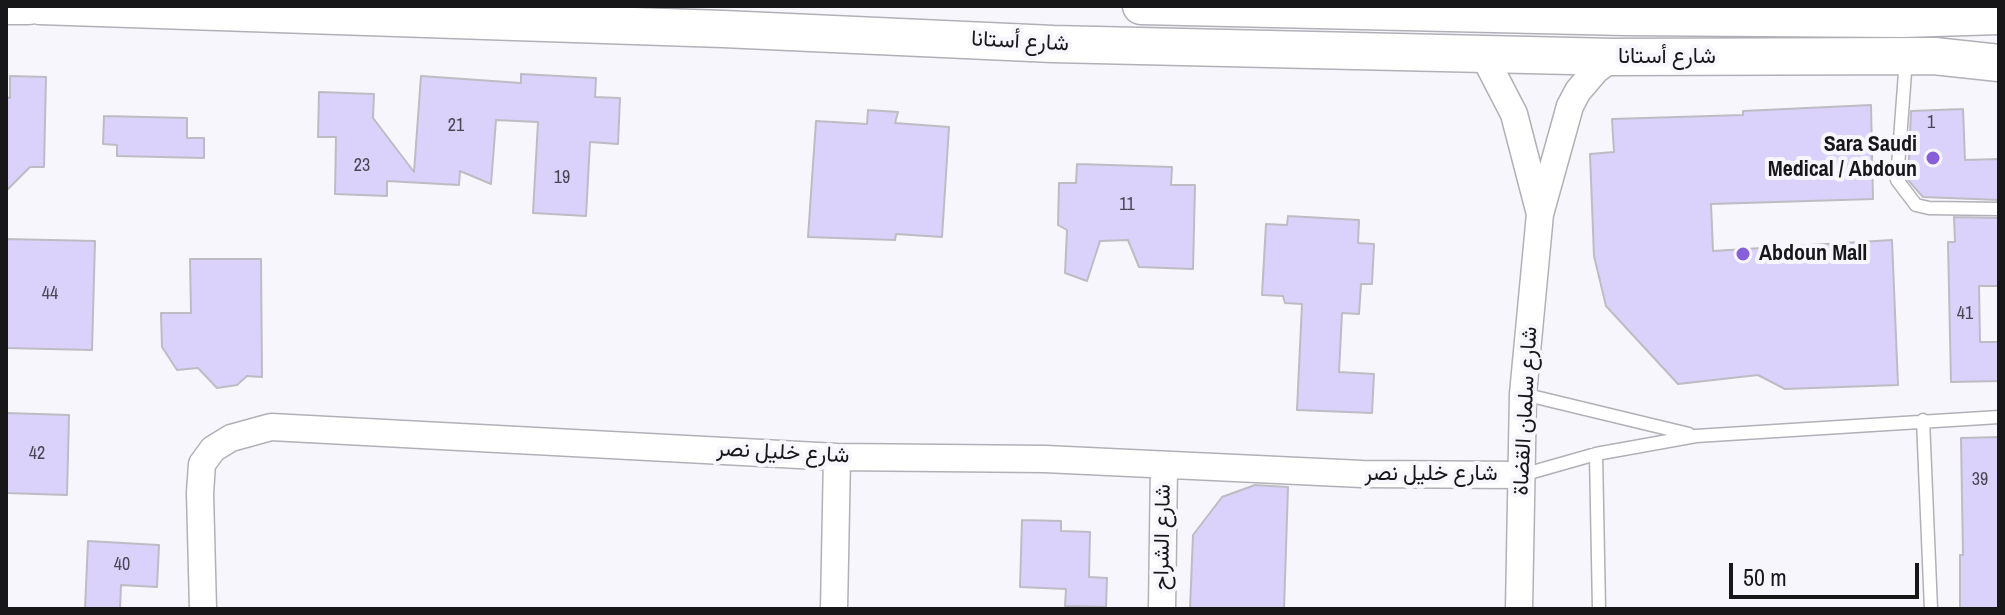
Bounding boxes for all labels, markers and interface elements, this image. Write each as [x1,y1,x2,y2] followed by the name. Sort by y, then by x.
[970,26,1070,58] street label: شارع أستانا
[1618,44,1716,70] street label: شارع أستانا
[1927,112,1935,134] house number: 1
[448,115,464,137] house number: 21
[1768,132,1917,184] place label: Sara Saudi Medical / Abdoun
[1924,149,1942,167] marker: Sara Saudi Medical / Abdoun
[354,155,370,177] house number: 23
[554,167,570,189] house number: 19
[1119,194,1135,216] house number: 11
[1759,241,1867,267] place label: Abdoun Mall
[1734,245,1752,263] marker: Abdoun Mall
[42,283,58,305] house number: 44
[1957,303,1973,325] house number: 41
[1508,326,1544,496] street label: شارع سلمان القضاة
[716,436,850,470] street label: شارع خليل نصر
[29,443,45,465] house number: 42
[1364,461,1498,487] street label: شارع خليل نصر
[1972,469,1988,491] house number: 39
[1149,484,1177,590] street label: شارع الشراح
[1733,547,1923,597] scale bar
[114,554,130,576] house number: 40
[1743,561,1787,593] text: 50 m

